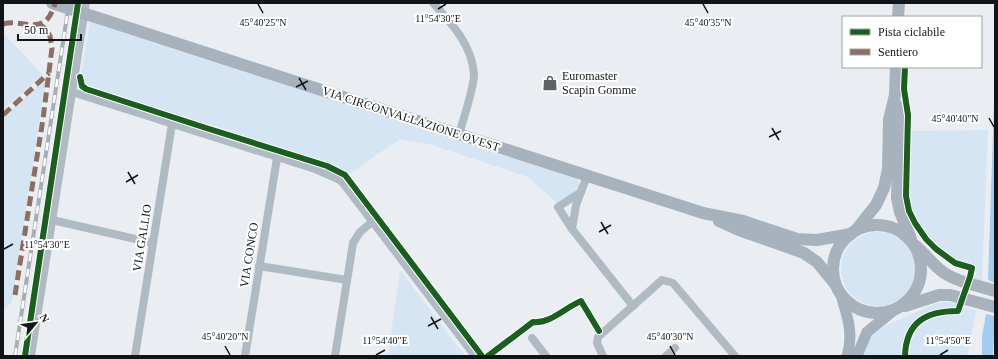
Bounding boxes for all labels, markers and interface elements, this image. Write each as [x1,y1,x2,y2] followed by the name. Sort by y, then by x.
[415,13,461,24] text: 11°54'30"E
[18,16,81,42] scale bar
[842,16,982,68] legend
[239,17,287,28] text: 45°40'25"N
[684,17,732,28] text: 45°40'35"N
[24,23,49,37] text: 50 m
[878,25,945,39] text: Pista ciclabile
[878,45,918,59] text: Sentiero
[562,69,636,97] place label: Euromaster Scapin Gomme
[541,74,559,92] shop icon: Euromaster Scapin Gomme
[320,84,502,155] street label: VIA CIRCONVALLAZIONE OVEST
[931,113,979,124] text: 45°40'40"N
[130,203,154,273] street label: VIA GALLIO
[237,221,261,289] street label: VIA CONCO
[24,239,70,250] text: 11°54'30"E
[16,303,56,343] north arrow
[38,312,52,325] text: N
[201,331,249,342] text: 45°40'20"N
[646,331,694,342] text: 45°40'30"N
[362,335,408,346] text: 11°54'40"E
[925,335,971,346] text: 11°54'50"E

